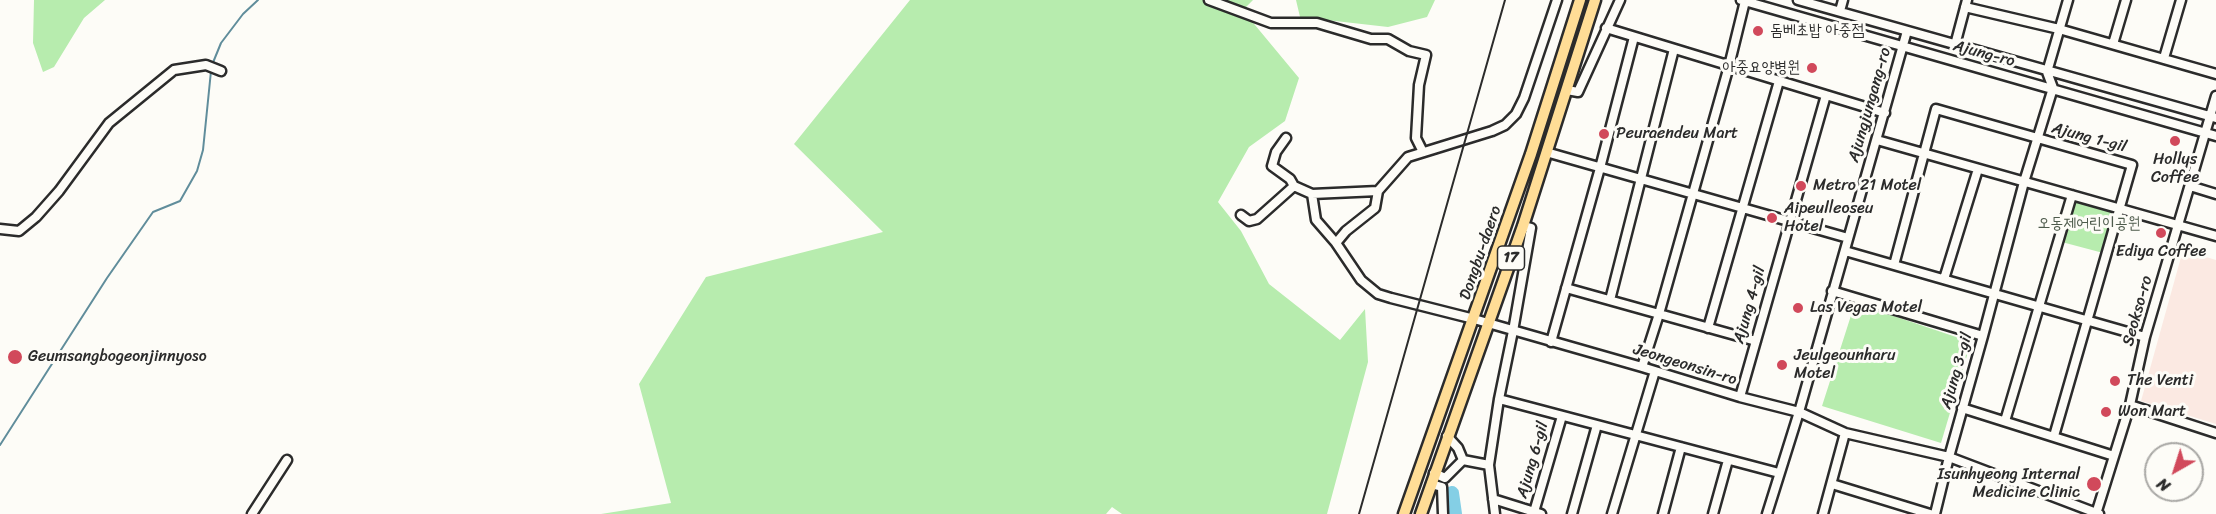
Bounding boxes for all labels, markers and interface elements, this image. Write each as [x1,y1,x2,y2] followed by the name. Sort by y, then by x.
[1770,21,1864,41] place label: 돔베초밥 아중점
[1751,24,1765,38] marker: 돔베초밥 아중점
[1951,37,2017,71] street label: Ajung-ro
[1844,45,1896,165] street label: Ajungjungang-ro
[1723,58,1800,78] place label: 아중요양병원
[1805,61,1819,75] marker: 아중요양병원
[2050,119,2128,157] street label: Ajung 1-gil
[1616,124,1738,144] place label: Peuraendeu Mart
[1597,127,1611,141] marker: Peuraendeu Mart
[2168,134,2182,148] marker: Hollys Coffee
[2151,150,2199,188] place label: Hollys Coffee
[1813,176,1921,196] place label: Metro 21 Motel
[1794,179,1808,193] marker: Metro 21 Motel
[1784,199,1873,237] place label: Aipeulleoseu Hotel
[1456,203,1506,303] street label: Dongbu-daero
[1765,211,1779,225] marker: Aipeulleoseu Hotel
[2038,214,2140,234] park label: 오동제어린이공원
[2154,226,2168,240] marker: Ediya Coffee
[2116,242,2206,262] place label: Ediya Coffee
[1498,246,1524,270] road number: 17
[1730,264,1770,346] street label: Ajung 4-gil
[2119,274,2157,348] street label: Seokso-ro
[1810,298,1922,318] place label: Las Vegas Motel
[1791,301,1805,315] marker: Las Vegas Motel
[1937,331,1977,411] street label: Ajung 3-gil
[1631,340,1739,390] street label: Jeongeonsin-ro
[1794,346,1896,384] place label: Jeulgeounharu Motel
[28,347,207,367] place label: Geumsangbogeonjinnyoso
[6,348,24,366] marker: Geumsangbogeonjinnyoso
[1775,358,1789,372] marker: Jeulgeounharu Motel
[2127,371,2193,391] place label: The Venti
[2108,374,2122,388] marker: The Venti
[2118,402,2186,422] place label: Won Mart
[2099,405,2113,419] marker: Won Mart
[1513,420,1553,500] street label: Ajung 6-gil
[2144,442,2204,502] north arrow
[1937,465,2080,503] place label: Isunhyeong Internal Medicine Clinic
[2150,470,2177,500] text: N
[2085,475,2103,493] marker: Isunhyeong Internal Medicine Clinic

